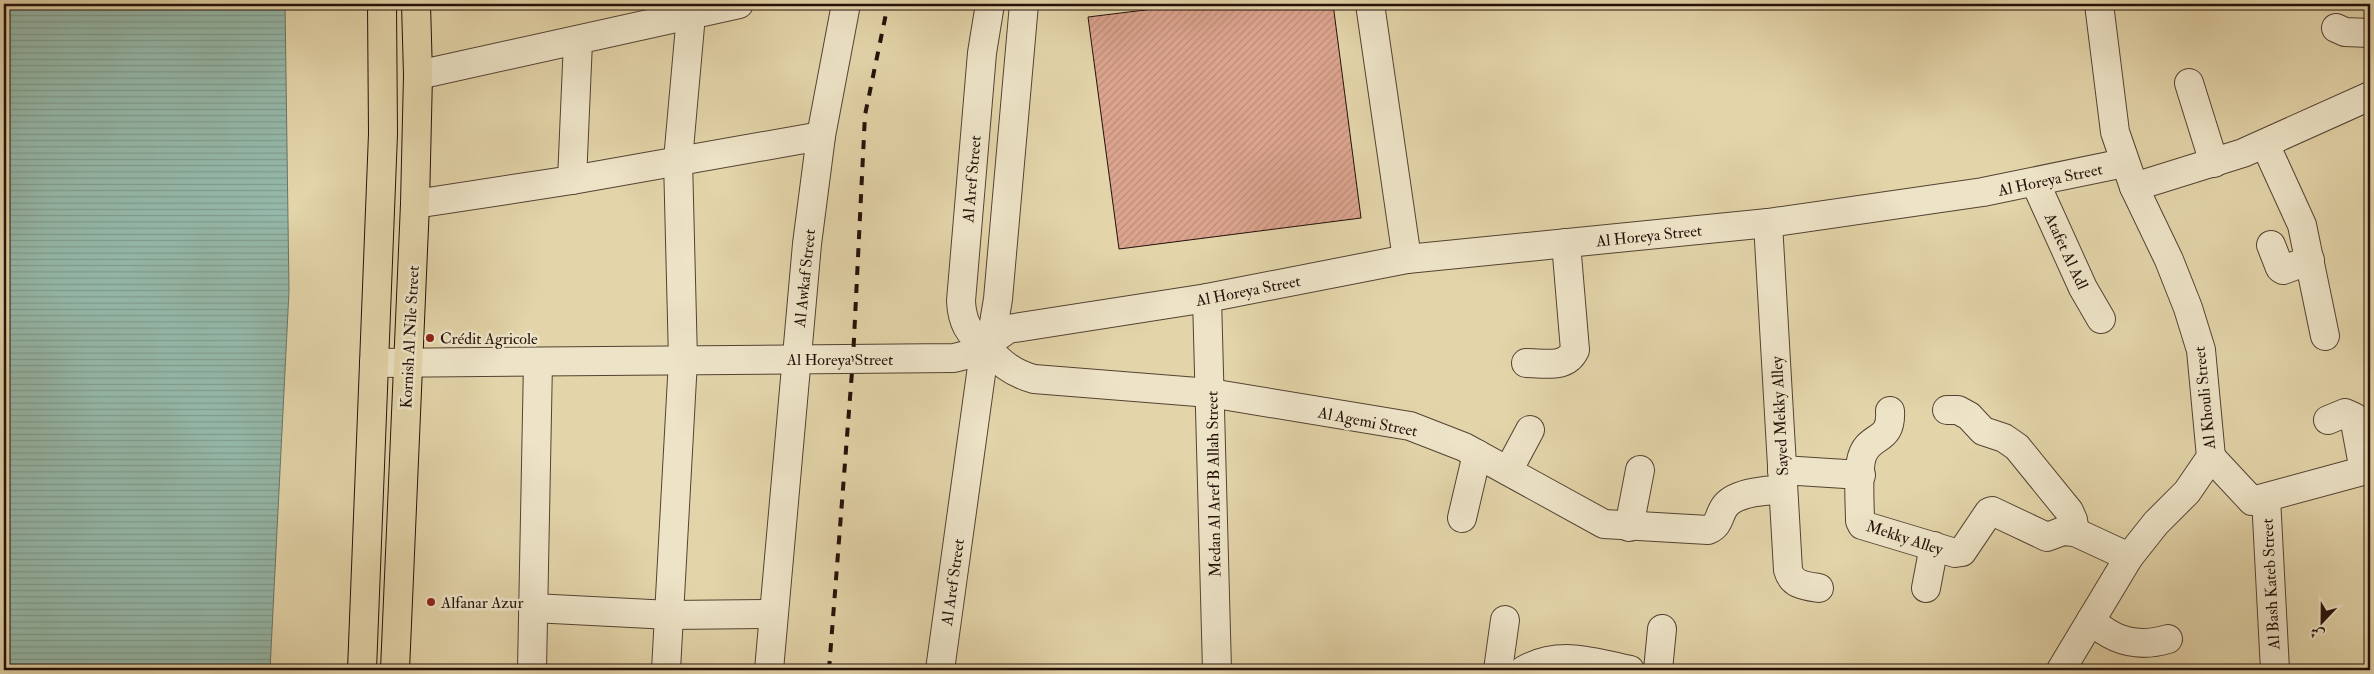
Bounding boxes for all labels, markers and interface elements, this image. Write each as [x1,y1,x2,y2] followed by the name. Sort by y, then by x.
[958,135,986,225] street label: Al Aref Street
[1995,159,2104,201] street label: Al Horeya Street
[2039,209,2092,293] street label: Atafet Al Adl
[1594,220,1703,252] street label: Al Horeya Street
[790,228,820,329] street label: Al Awkaf Street
[396,265,424,409] street label: Kornish Al Nile Street
[1193,271,1302,311] street label: Al Horeya Street
[440,329,538,349] place label: Crédit Agricole
[424,332,436,344] marker: Crédit Agricole
[2190,345,2220,451] street label: Al Khouli Street
[786,350,893,370] street label: Al Horeya Street
[1767,355,1793,476] street label: Sayed Mekky Alley
[1202,391,1226,577] street label: Medan Al Aref B Allah Street
[1315,402,1419,441] street label: Al Agemi Street
[1864,516,1947,560] street label: Mekky Alley
[2258,518,2284,651] street label: Al Bash Kateb Street
[937,537,969,628] street label: Al Aref Street
[440,593,523,613] place label: Alfanar Azur
[425,596,437,608] marker: Alfanar Azur
[2296,596,2346,646] north arrow
[2308,623,2327,644] text: ش

